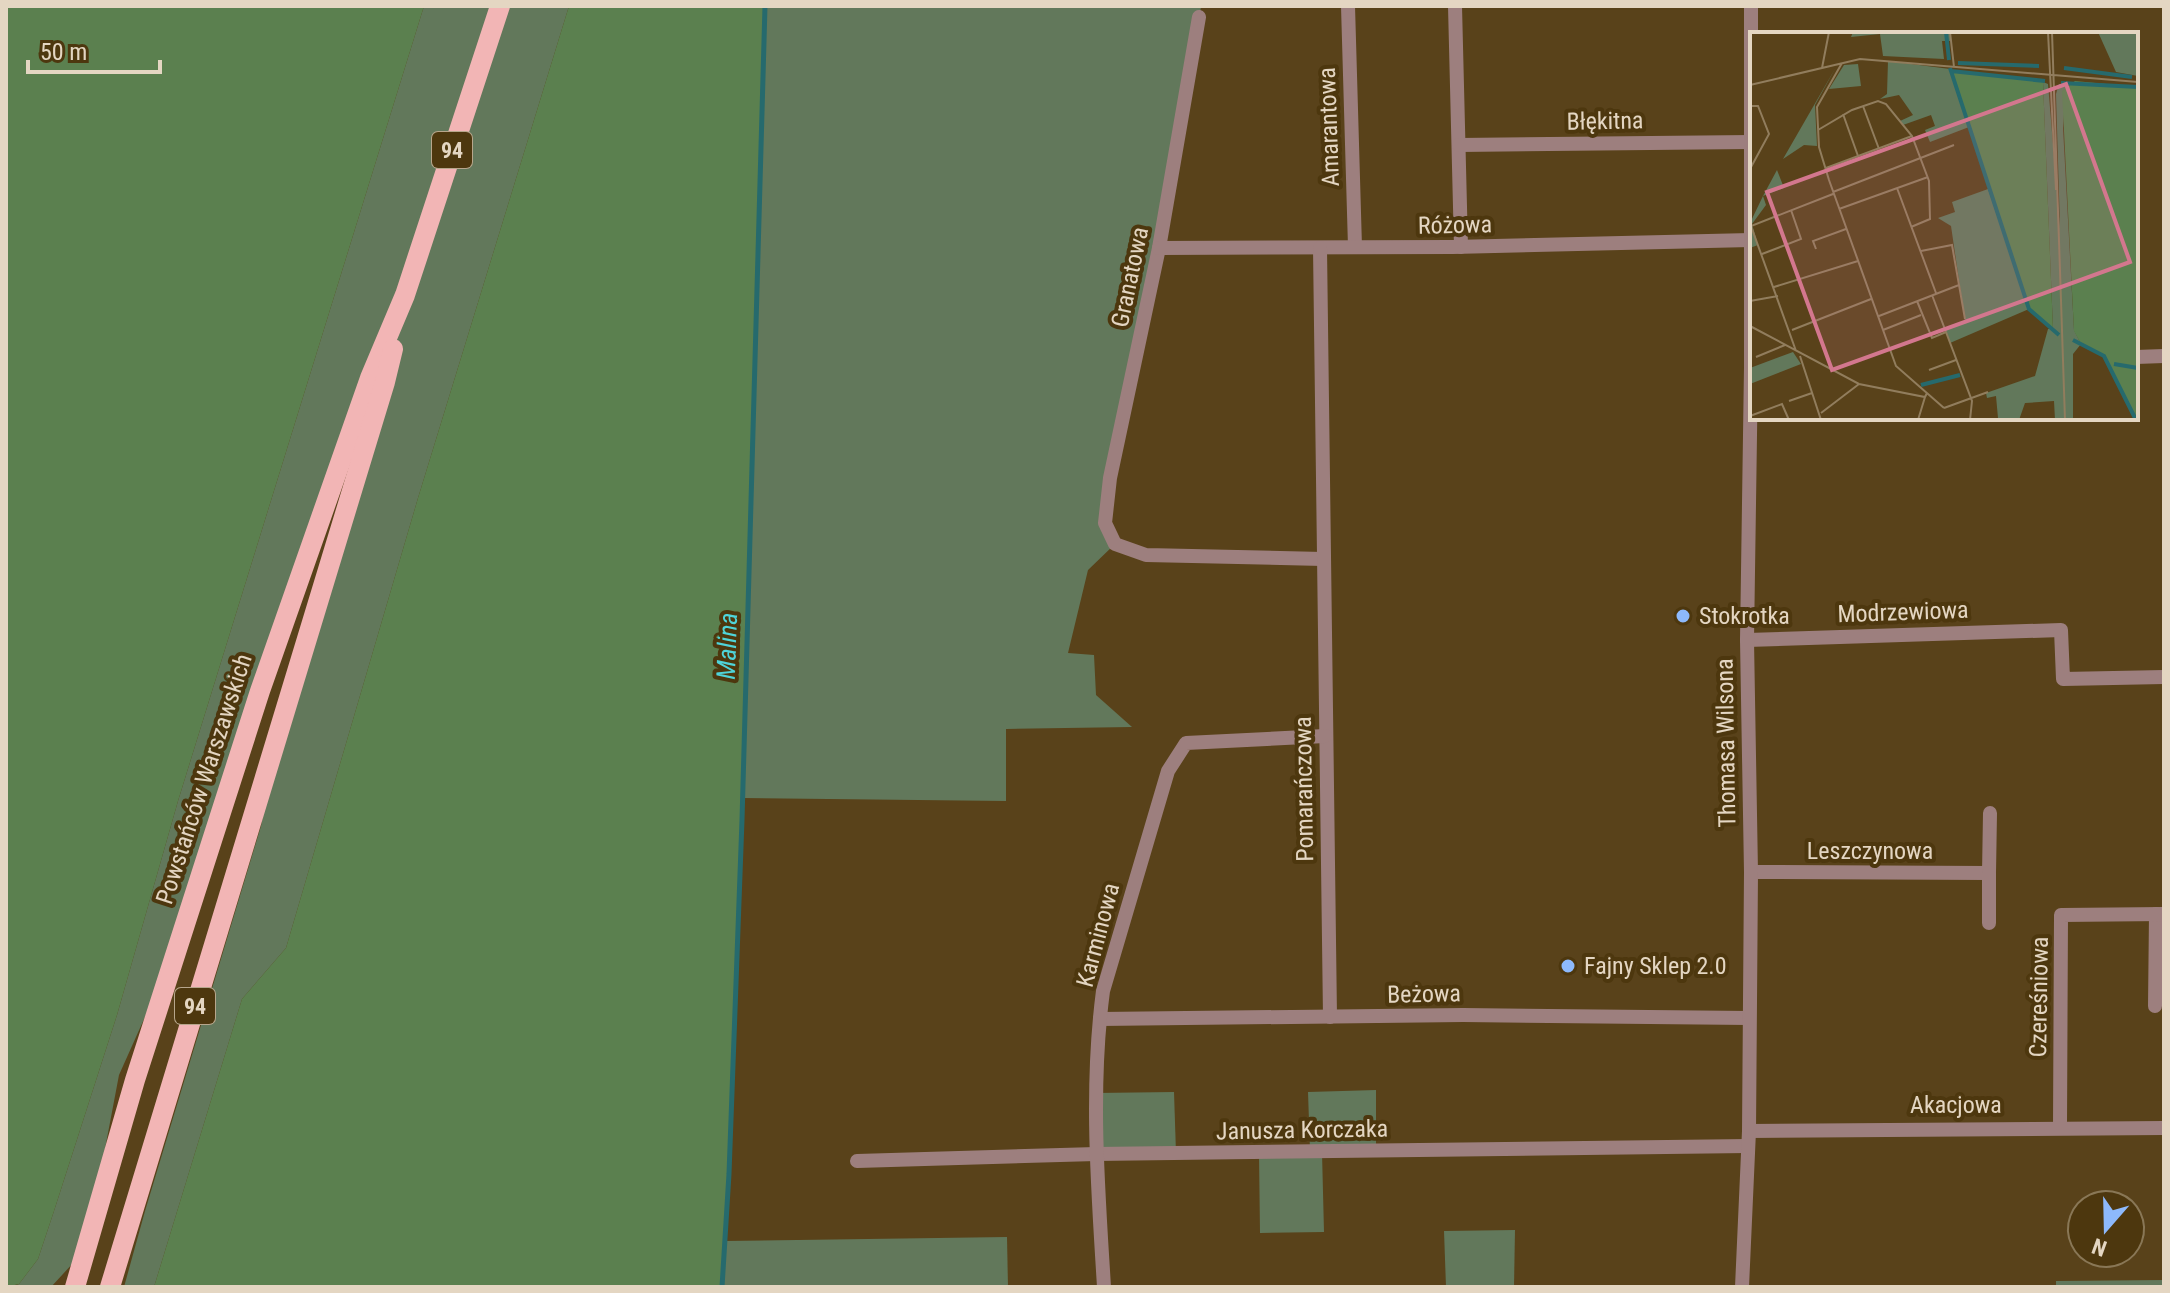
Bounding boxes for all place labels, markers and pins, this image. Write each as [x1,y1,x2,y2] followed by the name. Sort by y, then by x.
[1699,602,1790,630] place label: Stokrotka
[1674,607,1692,625] marker: Stokrotka
[1584,952,1727,980] place label: Fajny Sklep 2.0
[1559,957,1577,975] marker: Fajny Sklep 2.0

